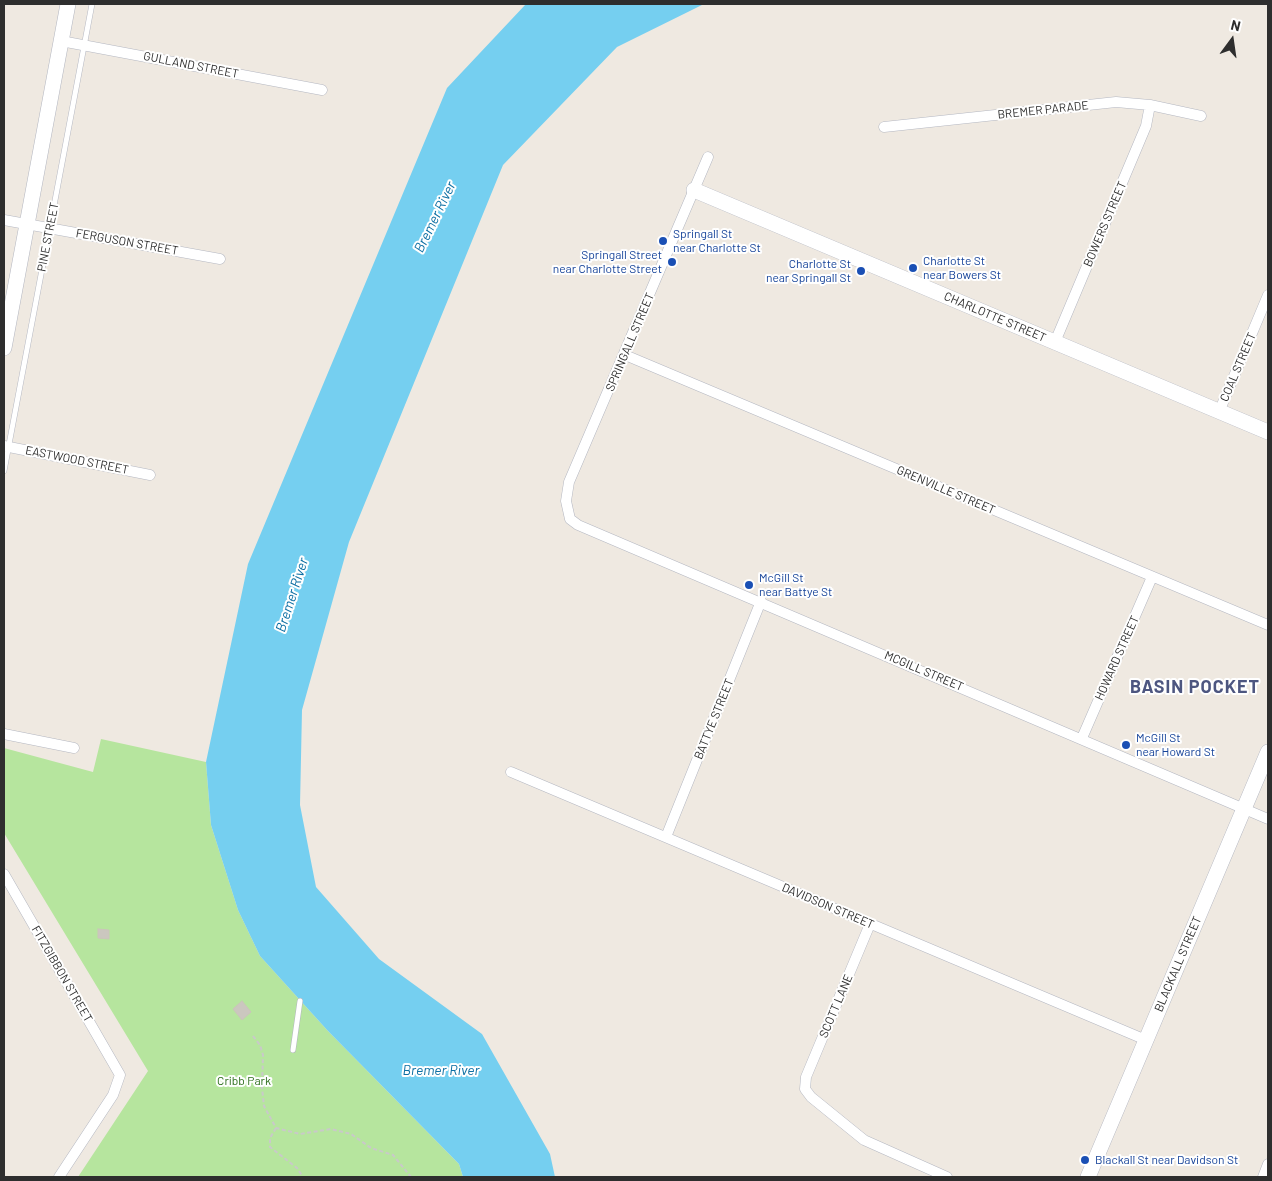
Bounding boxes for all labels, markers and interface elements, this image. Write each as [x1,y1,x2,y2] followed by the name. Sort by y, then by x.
[1207,15,1257,65] north arrow
[1229,16,1242,34] text: N
[142,49,240,81] street label: GULLAND STREET
[997,98,1089,122] street label: BREMER PARADE
[411,179,459,255] water label: Bremer River
[1080,179,1130,269] street label: BOWERS STREET
[34,201,62,273] street label: PINE STREET
[75,226,179,258] street label: FERGUSON STREET
[673,227,761,255] place label: Springall St near Charlotte St
[657,235,669,247] marker: Springall St near Charlotte St
[553,248,662,276] place label: Springall Street near Charlotte Street
[923,254,1001,282] place label: Charlotte St near Bowers St
[666,256,678,268] marker: Springall Street near Charlotte Street
[766,257,851,285] place label: Charlotte St near Springall St
[907,262,919,274] marker: Charlotte St near Bowers St
[855,265,867,277] marker: Charlotte St near Springall St
[942,289,1048,345] street label: CHARLOTTE STREET
[603,291,657,393] street label: SPRINGALL STREET
[1217,330,1259,404] street label: COAL STREET
[24,443,130,477] street label: EASTWOOD STREET
[894,463,998,517] street label: GRENVILLE STREET
[272,556,312,634] water label: Bremer River
[759,571,832,599] place label: McGill St near Battye St
[743,579,755,591] marker: McGill St near Battye St
[1092,613,1142,703] street label: HOWARD STREET
[882,648,966,694] street label: MCGILL STREET
[691,676,737,762] street label: BATTYE STREET
[1129,676,1261,698] district label: BASIN POCKET
[1136,731,1215,759] place label: McGill St near Howard St
[1120,739,1132,751] marker: McGill St near Howard St
[780,880,876,932] street label: DAVIDSON STREET
[1151,914,1205,1014] street label: BLACKALL STREET
[28,923,96,1025] street label: FITZGIBBON STREET
[816,972,856,1040] street label: SCOTT LANE
[403,1062,479,1078] water label: Bremer River
[217,1074,271,1088] park label: Cribb Park
[1095,1153,1238,1167] place label: Blackall St near Davidson St
[1079,1154,1091,1166] marker: Blackall St near Davidson St

